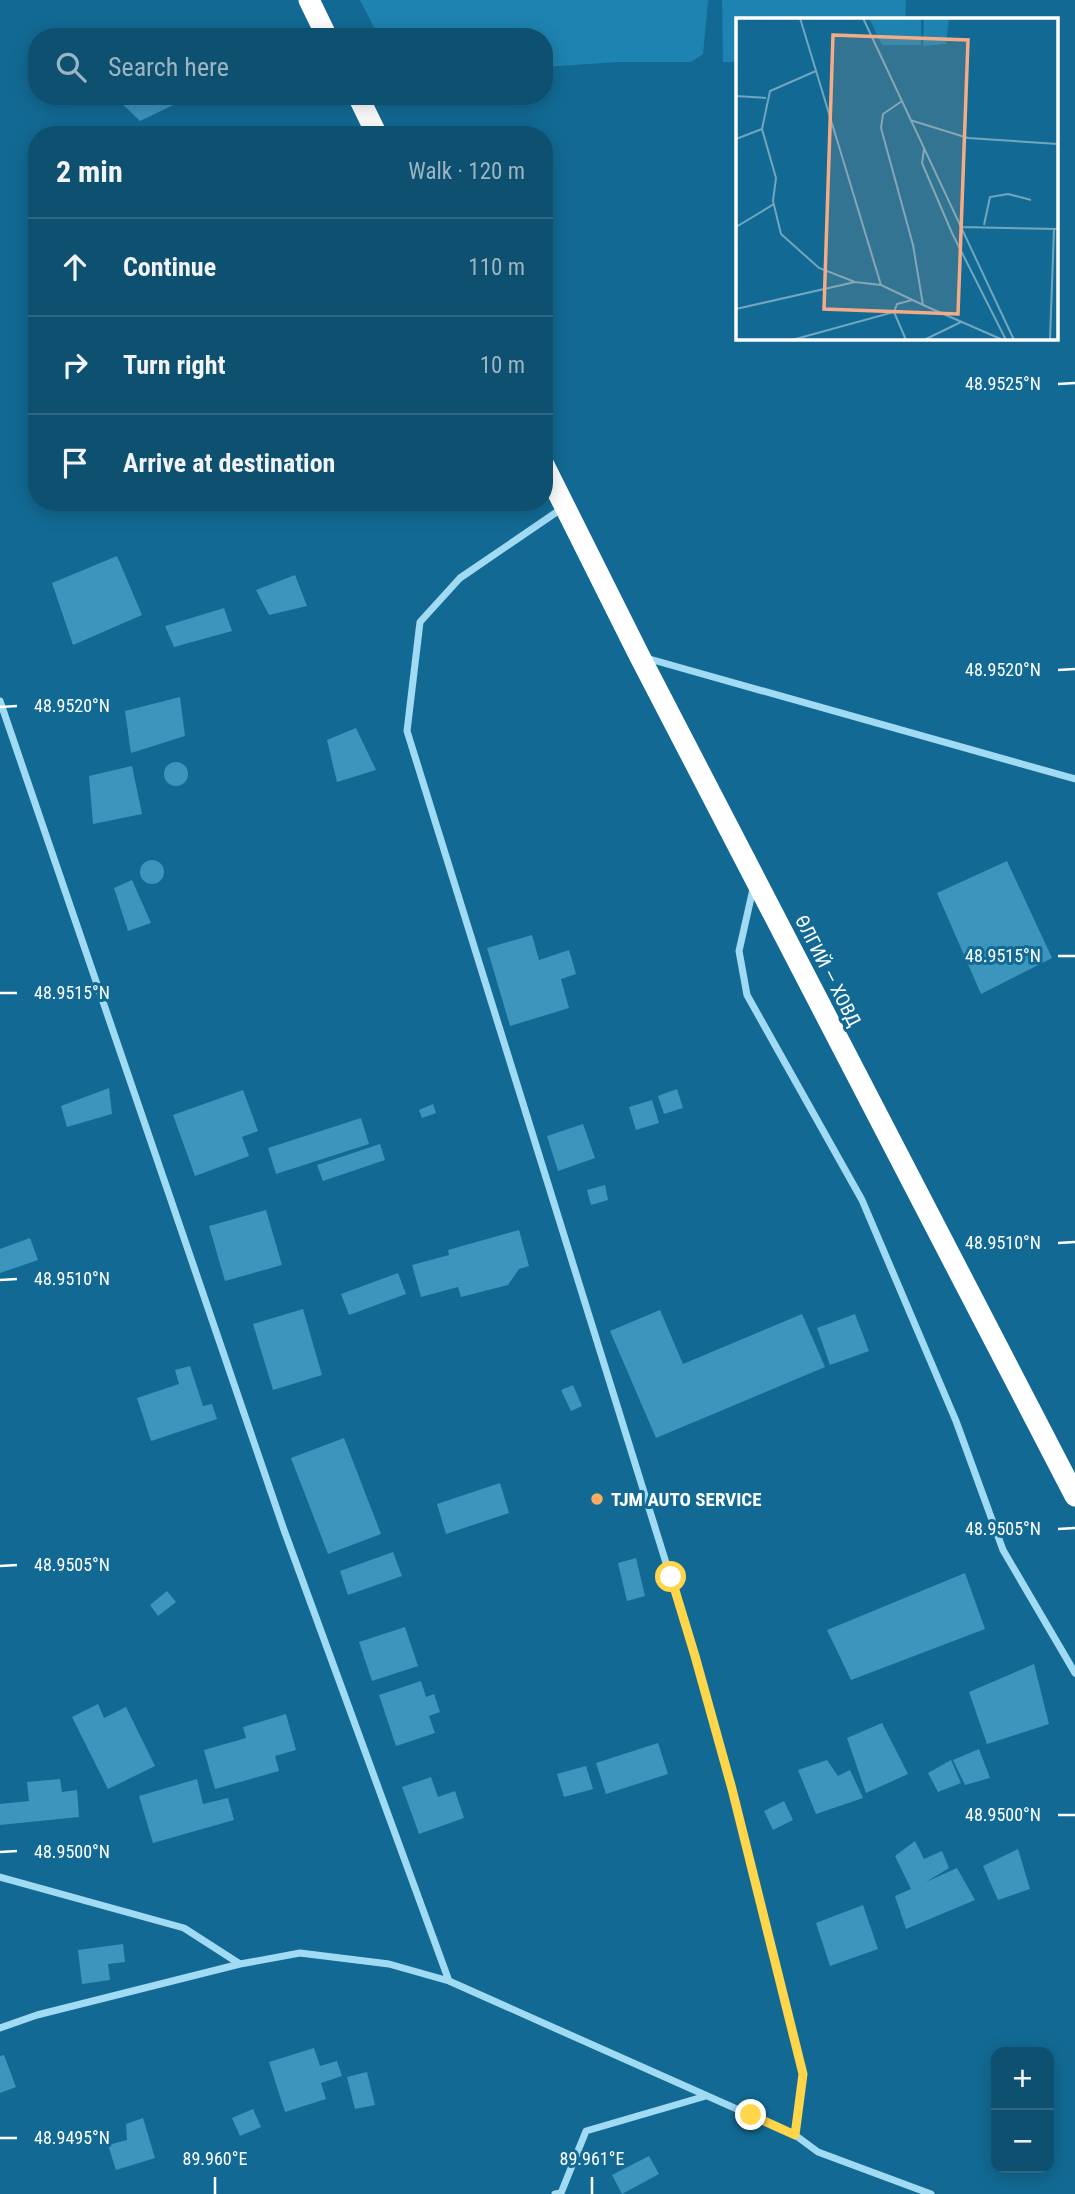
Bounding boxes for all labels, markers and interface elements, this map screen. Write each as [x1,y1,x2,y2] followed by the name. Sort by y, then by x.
[736,18,1058,340] inset map
[28,28,553,105] search box
[52,48,90,86] icon: search
[108,52,229,82] text: Search here
[56,154,123,189] text: 2 min
[408,158,525,185] text: Walk · 120 m
[56,248,94,286] icon: ahead
[123,252,216,282] text: Continue
[468,254,525,281] text: 110 m
[56,346,94,384] icon: right
[123,350,225,380] text: Turn right
[480,352,525,379] text: 10 m
[965,373,1041,394] text: 48.9525°N
[56,444,94,482] icon: arrive
[123,448,335,478] text: Arrive at destination
[965,659,1041,680] text: 48.9520°N
[34,695,110,716] text: 48.9520°N
[790,911,866,1031] street label: ӨЛГИЙ — ХОВД
[965,945,1041,966] text: 48.9515°N
[34,982,110,1003] text: 48.9515°N
[965,1232,1041,1253] text: 48.9510°N
[34,1268,110,1289] text: 48.9510°N
[611,1488,762,1511] place label: TJM AUTO SERVICE
[589,1491,605,1507] marker: TJM AUTO SERVICE
[965,1518,1041,1539] text: 48.9505°N
[34,1554,110,1575] text: 48.9505°N
[655,1561,686,1592] route start
[965,1804,1041,1825] text: 48.9500°N
[34,1841,110,1862] text: 48.9500°N
[991,2047,1054,2173] map controls
[991,2047,1054,2110] button: +
[735,2099,766,2130] route end
[991,2110,1054,2173] button: −
[34,2127,110,2148] text: 48.9495°N
[183,2148,247,2169] text: 89.960°E
[560,2148,624,2169] text: 89.961°E

